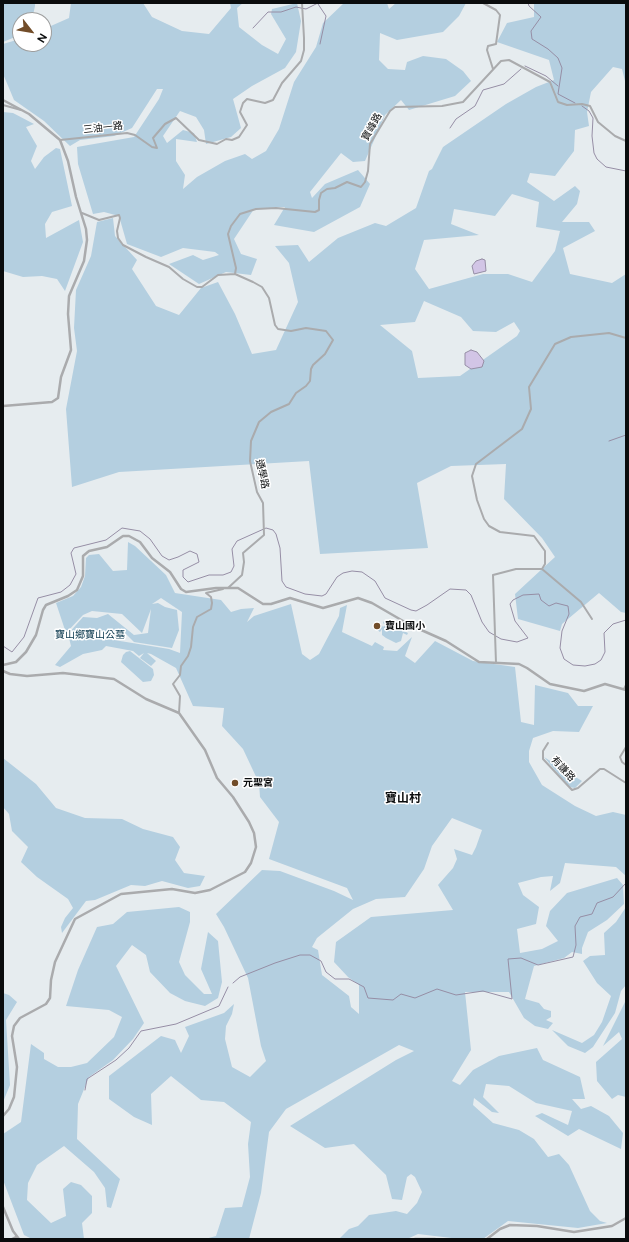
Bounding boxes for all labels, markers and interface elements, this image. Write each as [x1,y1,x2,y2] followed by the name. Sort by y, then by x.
[12,12,52,52] north arrow
[34,31,50,45] text: N
[359,111,385,143] street label: 寶峰路
[82,120,124,136] street label: 三油一路
[253,458,271,490] street label: 通學路
[385,620,425,632] place label: 寶山國小
[372,621,382,631] marker: 寶山國小
[55,629,125,641] park label: 寶山鄉寶山公墓
[548,754,578,784] street label: 有謙路
[243,777,273,789] place label: 元聖宮
[230,778,240,788] marker: 元聖宮
[385,791,421,805] district label: 寶山村

